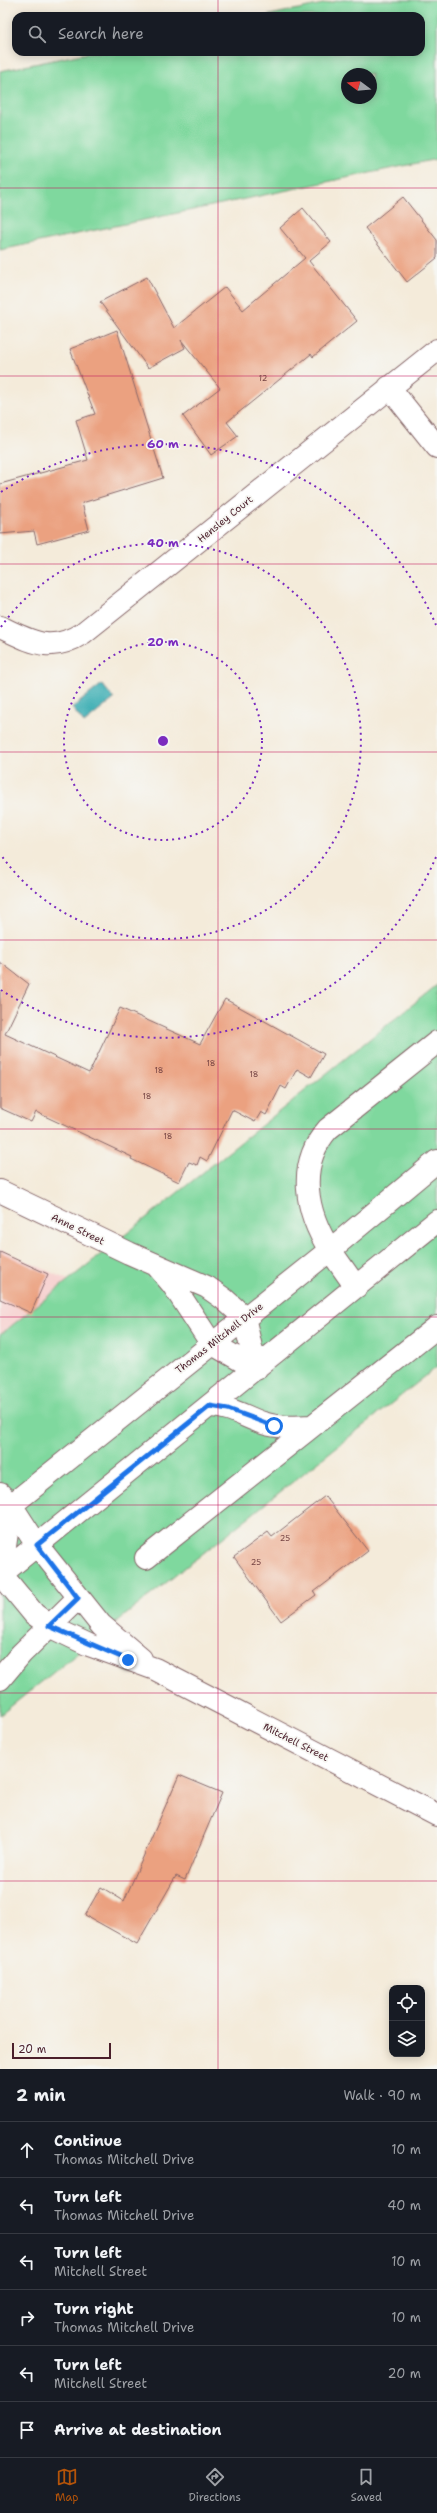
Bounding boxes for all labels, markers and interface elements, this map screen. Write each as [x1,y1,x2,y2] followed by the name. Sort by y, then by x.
[12,12,425,56] search box
[26,23,48,45] icon: search
[58,24,144,44] text: Search here
[341,68,377,104] north arrow
[259,373,268,384] house number: 12
[147,436,179,452] text: 60 m
[195,493,255,545] street label: Hensley Court
[147,535,179,551] text: 40 m
[147,634,179,650] text: 20 m
[156,734,170,748] centre of rings
[207,1058,215,1069] house number: 18
[155,1065,163,1076] house number: 18
[250,1069,258,1080] house number: 18
[143,1091,151,1102] house number: 18
[164,1131,172,1142] house number: 18
[49,1210,107,1248] street label: Anne Street
[172,1299,266,1376] street label: Thomas Mitchell Drive
[265,1417,283,1435] route start
[280,1533,290,1544] house number: 25
[251,1557,261,1568] house number: 25
[119,1651,137,1669] route end
[261,1720,331,1764] street label: Mitchell Street
[389,1985,425,2057] map controls
[389,1985,425,2021] button: locate
[389,2021,425,2057] button: layers
[12,2041,111,2060] scale bar
[18,2042,46,2057] text: 20 m
[16,2084,66,2106] text: 2 min
[343,2087,421,2104] text: Walk · 90 m
[54,2131,122,2151] text: Continue
[16,2139,38,2161] icon: ahead
[391,2141,421,2158] text: 10 m
[54,2151,194,2168] text: Thomas Mitchell Drive
[54,2187,122,2207] text: Turn left
[16,2195,38,2217] icon: left
[387,2197,421,2214] text: 40 m
[54,2207,194,2224] text: Thomas Mitchell Drive
[54,2243,122,2263] text: Turn left
[16,2251,38,2273] icon: left
[391,2253,421,2270] text: 10 m
[54,2263,147,2280] text: Mitchell Street
[54,2299,134,2319] text: Turn right
[16,2307,38,2329] icon: right
[391,2309,421,2326] text: 10 m
[54,2319,194,2336] text: Thomas Mitchell Drive
[54,2355,122,2375] text: Turn left
[16,2363,38,2385] icon: left
[388,2365,421,2382] text: 20 m
[54,2375,147,2392] text: Mitchell Street
[16,2419,38,2441] icon: arrive
[54,2420,222,2440] text: Arrive at destination
[55,2466,79,2505] tab: Map
[188,2466,241,2505] tab: Directions
[351,2466,382,2505] tab: Saved

